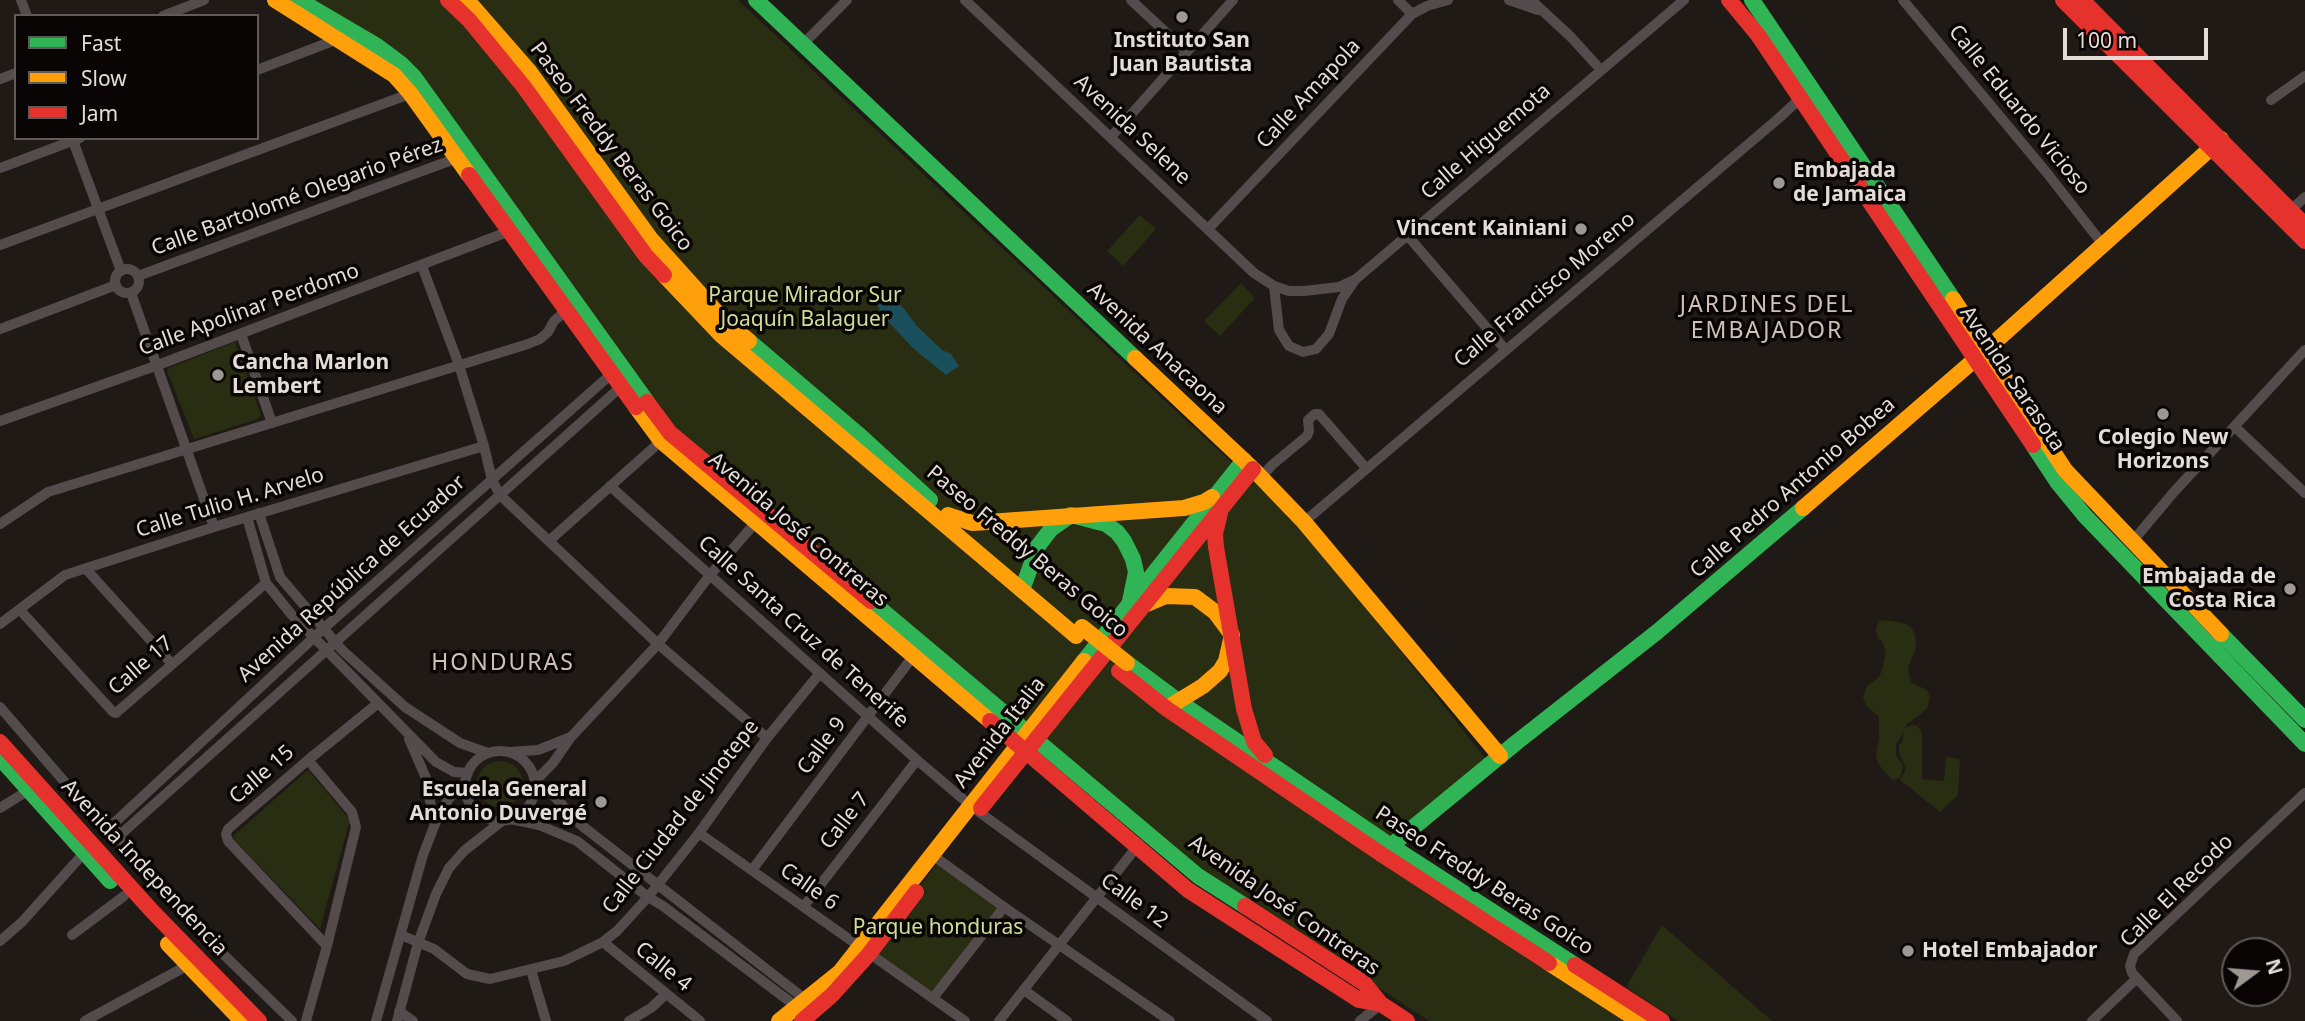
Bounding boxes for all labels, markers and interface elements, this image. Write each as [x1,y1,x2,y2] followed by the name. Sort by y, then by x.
[1174,9,1190,25] marker: Instituto San Juan Bautista
[14,14,259,140] legend
[2067,14,2212,58] scale bar
[1943,20,2095,200] street label: Calle Eduardo Vicioso
[2076,26,2137,54] text: 100 m
[1112,28,1252,78] place label: Instituto San Juan Bautista
[81,29,121,57] text: Fast
[1252,34,1366,154] street label: Calle Amapola
[524,38,698,256] street label: Paseo Freddy Beras Goico
[81,64,127,92] text: Slow
[1069,70,1195,190] street label: Avenida Selene
[1416,79,1556,205] street label: Calle Higuemota
[81,99,118,127] text: Jam
[148,133,446,261] street label: Calle Bartolomé Olegario Pérez
[1793,158,1907,208] place label: Embajada de Jamaica
[1771,175,1787,191] marker: Embajada de Jamaica
[1449,207,1641,373] street label: Calle Francisco Moreno
[1397,216,1567,242] place label: Vincent Kainiani
[1573,221,1589,237] marker: Vincent Kainiani
[135,258,363,362] street label: Calle Apolinar Perdomo
[1082,278,1232,420] street label: Avenida Anacaona
[708,283,902,333] park label: Parque Mirador Sur Joaquín Balaguer
[1681,291,1853,345] district label: JARDINES DEL EMBAJADOR
[1954,302,2070,456] street label: Avenida Sarasota
[232,350,389,400] place label: Cancha Marlon Lembert
[210,367,226,383] marker: Cancha Marlon Lembert
[1685,392,1901,584] street label: Calle Pedro Antonio Bobea
[2155,406,2171,422] marker: Colegio New Horizons
[2098,425,2228,475] place label: Colegio New Horizons
[703,447,893,613] street label: Avenida José Contreras
[921,460,1133,644] street label: Paseo Freddy Beras Goico
[133,462,327,544] street label: Calle Tulio H. Arvelo
[233,470,471,688] street label: Avenida República de Ecuador
[692,531,914,733] street label: Calle Santa Cruz de Tenerife
[2142,564,2276,614] place label: Embajada de Costa Rica
[2282,581,2298,597] marker: Embajada de Costa Rica
[104,631,178,701] street label: Calle 17
[432,649,574,677] district label: HONDURAS
[949,673,1051,793] street label: Avenida Italia
[792,712,852,780] street label: Calle 9
[597,715,765,919] street label: Calle Ciudad de Jinotepe
[225,740,299,810] street label: Calle 15
[56,775,232,961] street label: Avenida Independencia
[410,777,587,827] place label: Escuela General Antonio Duvergé
[815,788,875,854] street label: Calle 7
[593,794,609,810] marker: Escuela General Antonio Duvergé
[1370,801,1598,961] street label: Paseo Freddy Beras Goico
[2115,829,2239,953] street label: Calle El Recodo
[1184,831,1384,981] street label: Avenida José Contreras
[775,858,843,916] street label: Calle 6
[1095,868,1173,934] street label: Calle 12
[853,915,1023,941] park label: Parque honduras
[630,937,696,997] street label: Calle 4
[2221,937,2291,1007] north arrow
[1922,938,2097,964] place label: Hotel Embajador
[1900,943,1916,959] marker: Hotel Embajador
[2260,956,2289,978] text: N

